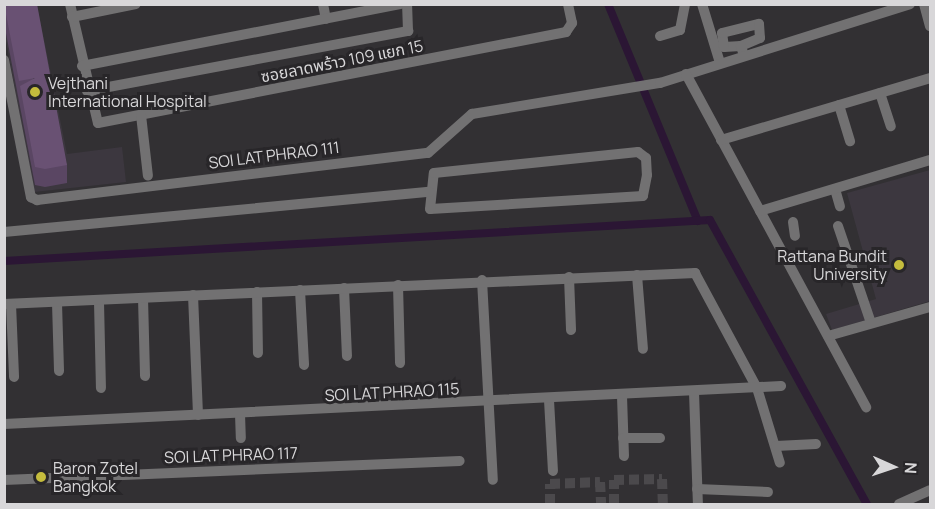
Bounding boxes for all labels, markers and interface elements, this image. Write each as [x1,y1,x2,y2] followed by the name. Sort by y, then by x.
[259,36,425,86] street label: ซอยลาดพร้าว 109 แยก 15
[48,73,207,111] place label: Vejthani International Hospital
[26,83,44,101] marker: Vejthani International Hospital
[207,137,341,173] street label: SOI LAT PHRAO 111
[777,246,887,284] place label: Rattana Bundit University
[892,258,906,272] marker: Rattana Bundit University
[324,379,460,405] street label: SOI LAT PHRAO 115
[863,437,923,497] north arrow
[164,443,298,467] street label: SOI LAT PHRAO 117
[53,458,138,496] place label: Baron Zotel Bangkok
[900,462,922,474] text: N
[34,470,48,484] marker: Baron Zotel Bangkok

